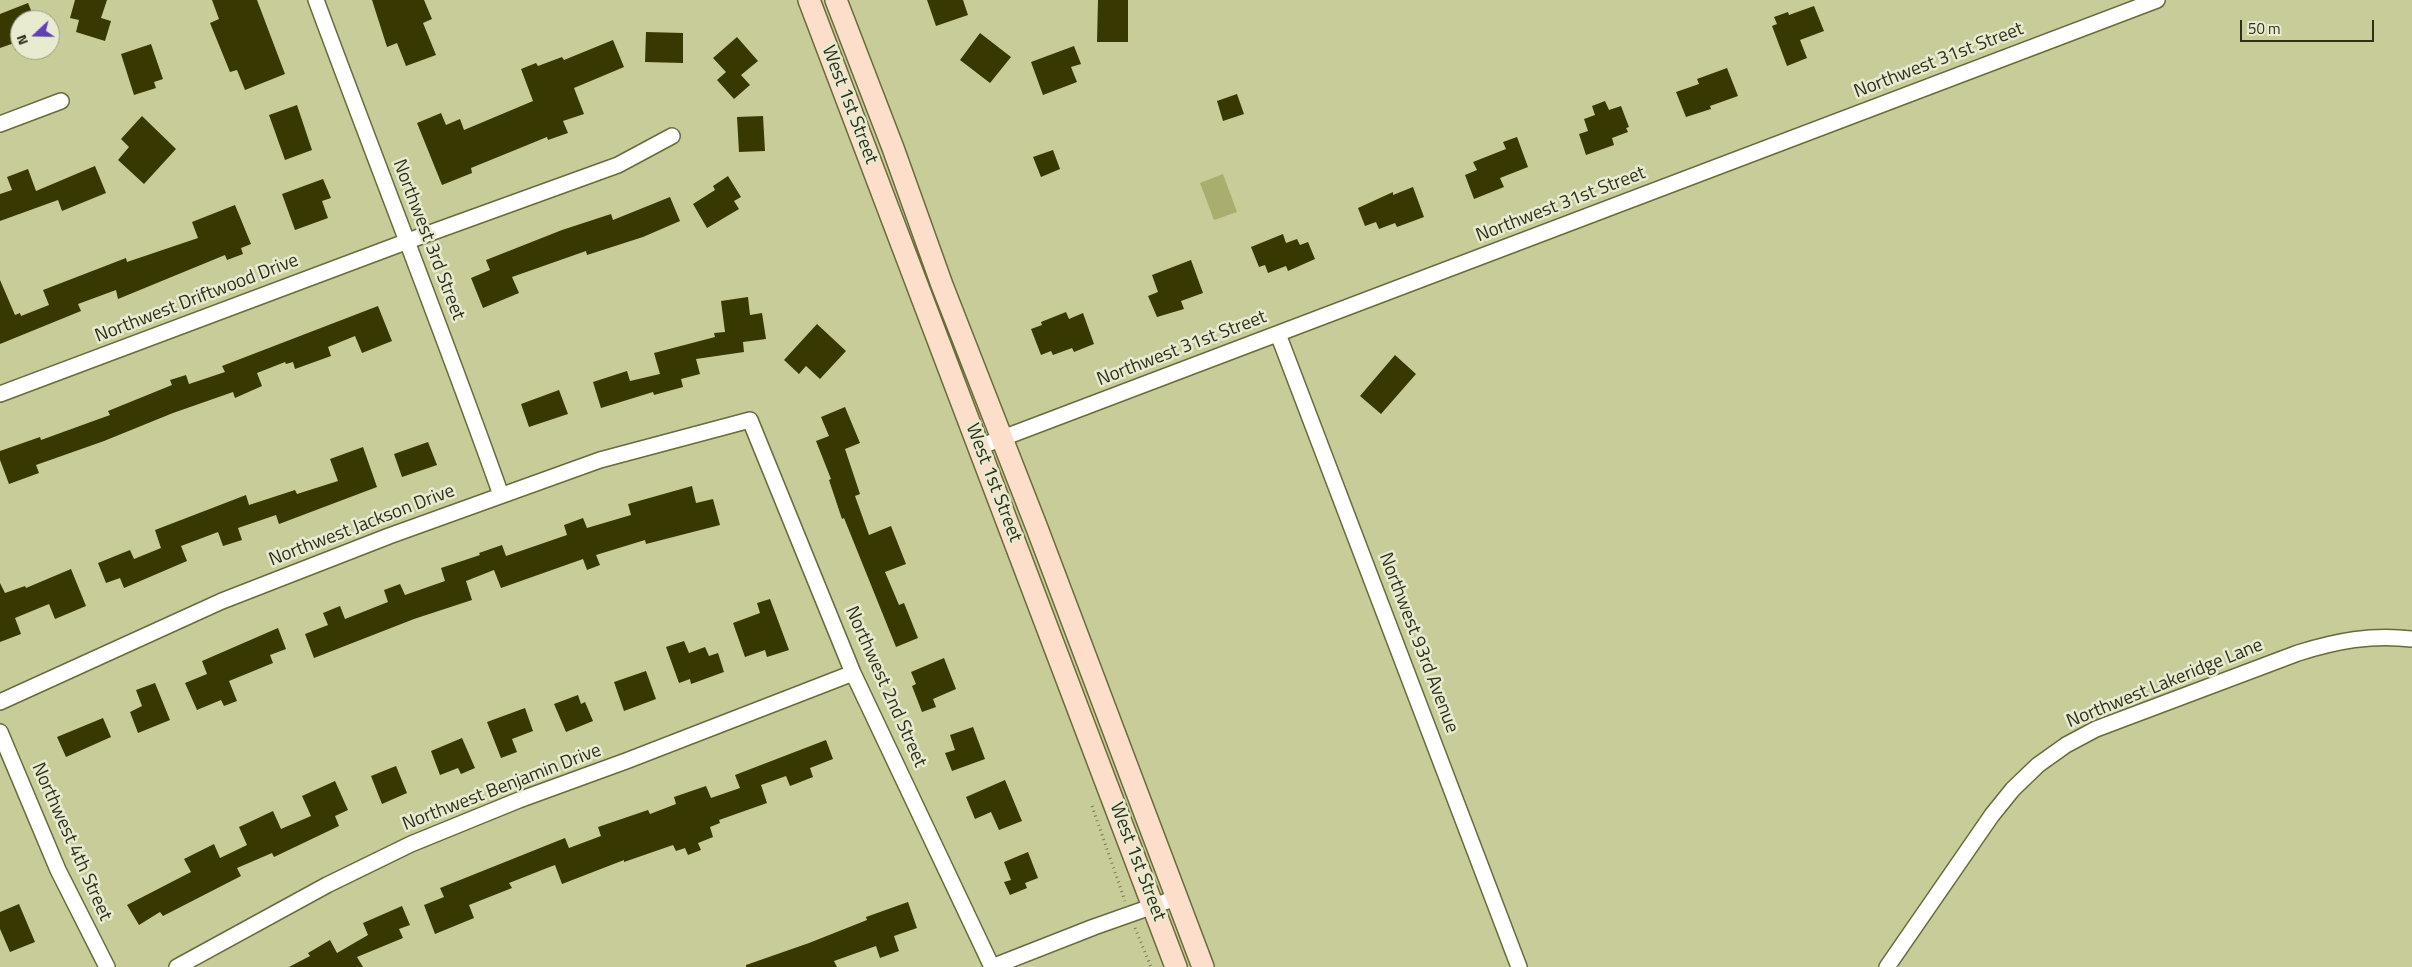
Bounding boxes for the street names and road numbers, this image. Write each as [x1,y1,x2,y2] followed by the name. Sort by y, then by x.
[1851,18,2027,104] street label: Northwest 31st Street
[816,43,882,167] street label: West 1st Street
[387,157,469,323] street label: Northwest 3rd Street
[1473,162,1649,248] street label: Northwest 31st Street
[92,250,302,348] street label: Northwest Driftwood Drive
[1094,306,1270,392] street label: Northwest 31st Street
[960,421,1026,545] street label: West 1st Street
[266,480,458,572] street label: Northwest Jackson Drive
[1373,550,1463,736] street label: Northwest 93rd Avenue
[839,603,931,771] street label: Northwest 2nd Street
[2064,634,2266,734] street label: Northwest Lakeridge Lane
[399,740,605,836] street label: Northwest Benjamin Drive
[26,759,116,925] street label: Northwest 4th Street
[1104,800,1170,924] street label: West 1st Street

